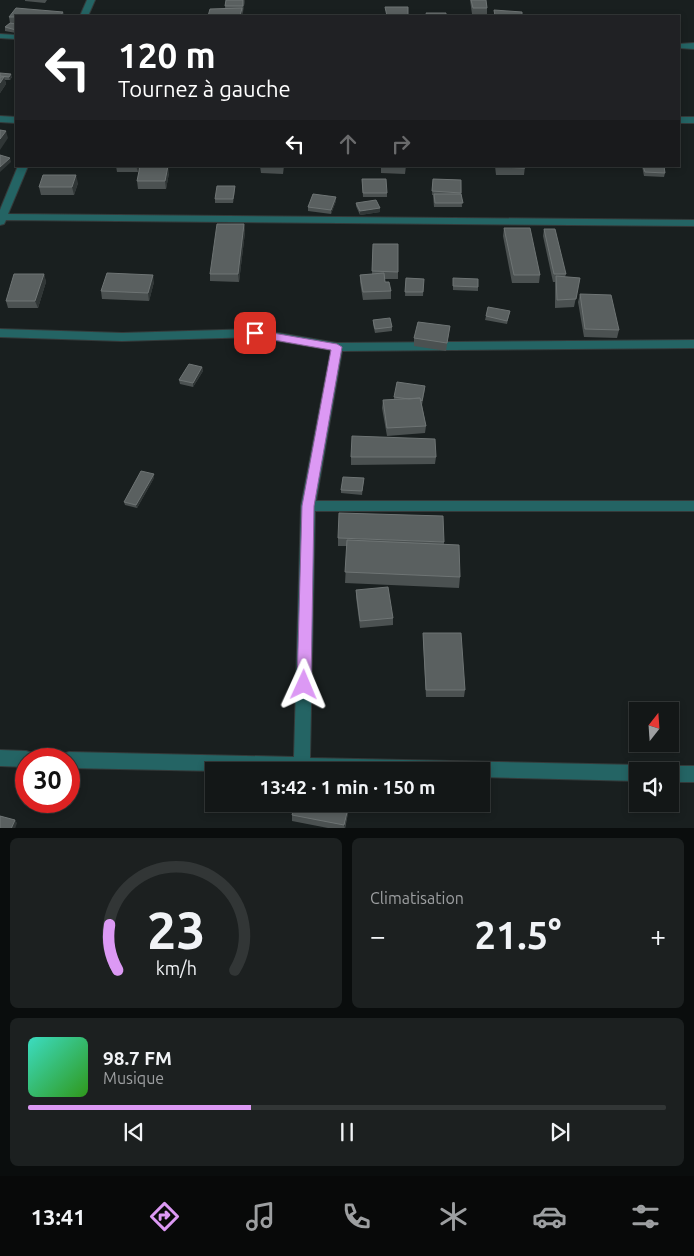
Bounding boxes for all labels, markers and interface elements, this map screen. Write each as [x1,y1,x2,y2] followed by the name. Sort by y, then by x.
[35,35,100,100] icon: left
[118,35,216,75] text: 120 m
[118,76,291,101] text: Tournez à gauche
[281,130,309,158] icon: left
[334,130,362,158] icon: ahead
[387,130,415,158] icon: right
[234,312,276,354] pin
[241,319,269,347] icon: arrive
[277,658,329,710] position arrow
[629,702,679,752] north arrow
[629,702,679,812] map controls
[15,748,80,813] speed limit sign: 30
[629,762,679,812] button: sound
[260,776,435,798] text: 13:42 · 1 min · 150 m
[370,889,464,907] text: Climatisation
[147,901,205,959] text: 23
[474,914,562,956] text: 21.5°
[370,920,386,951] text: −
[650,920,666,951] text: +
[155,958,197,978] text: km/h
[103,1047,172,1069] text: 98.7 FM
[103,1069,164,1087] text: Musique
[120,1118,148,1146] icon: previous
[333,1118,361,1146] icon: pause
[546,1118,574,1146] icon: next
[147,1199,182,1234] icon: directions
[243,1199,278,1234] icon: music
[339,1199,374,1234] icon: phone
[436,1199,471,1234] icon: climate
[532,1199,567,1234] icon: car
[628,1199,663,1234] icon: filters
[31,1204,86,1229] text: 13:41

